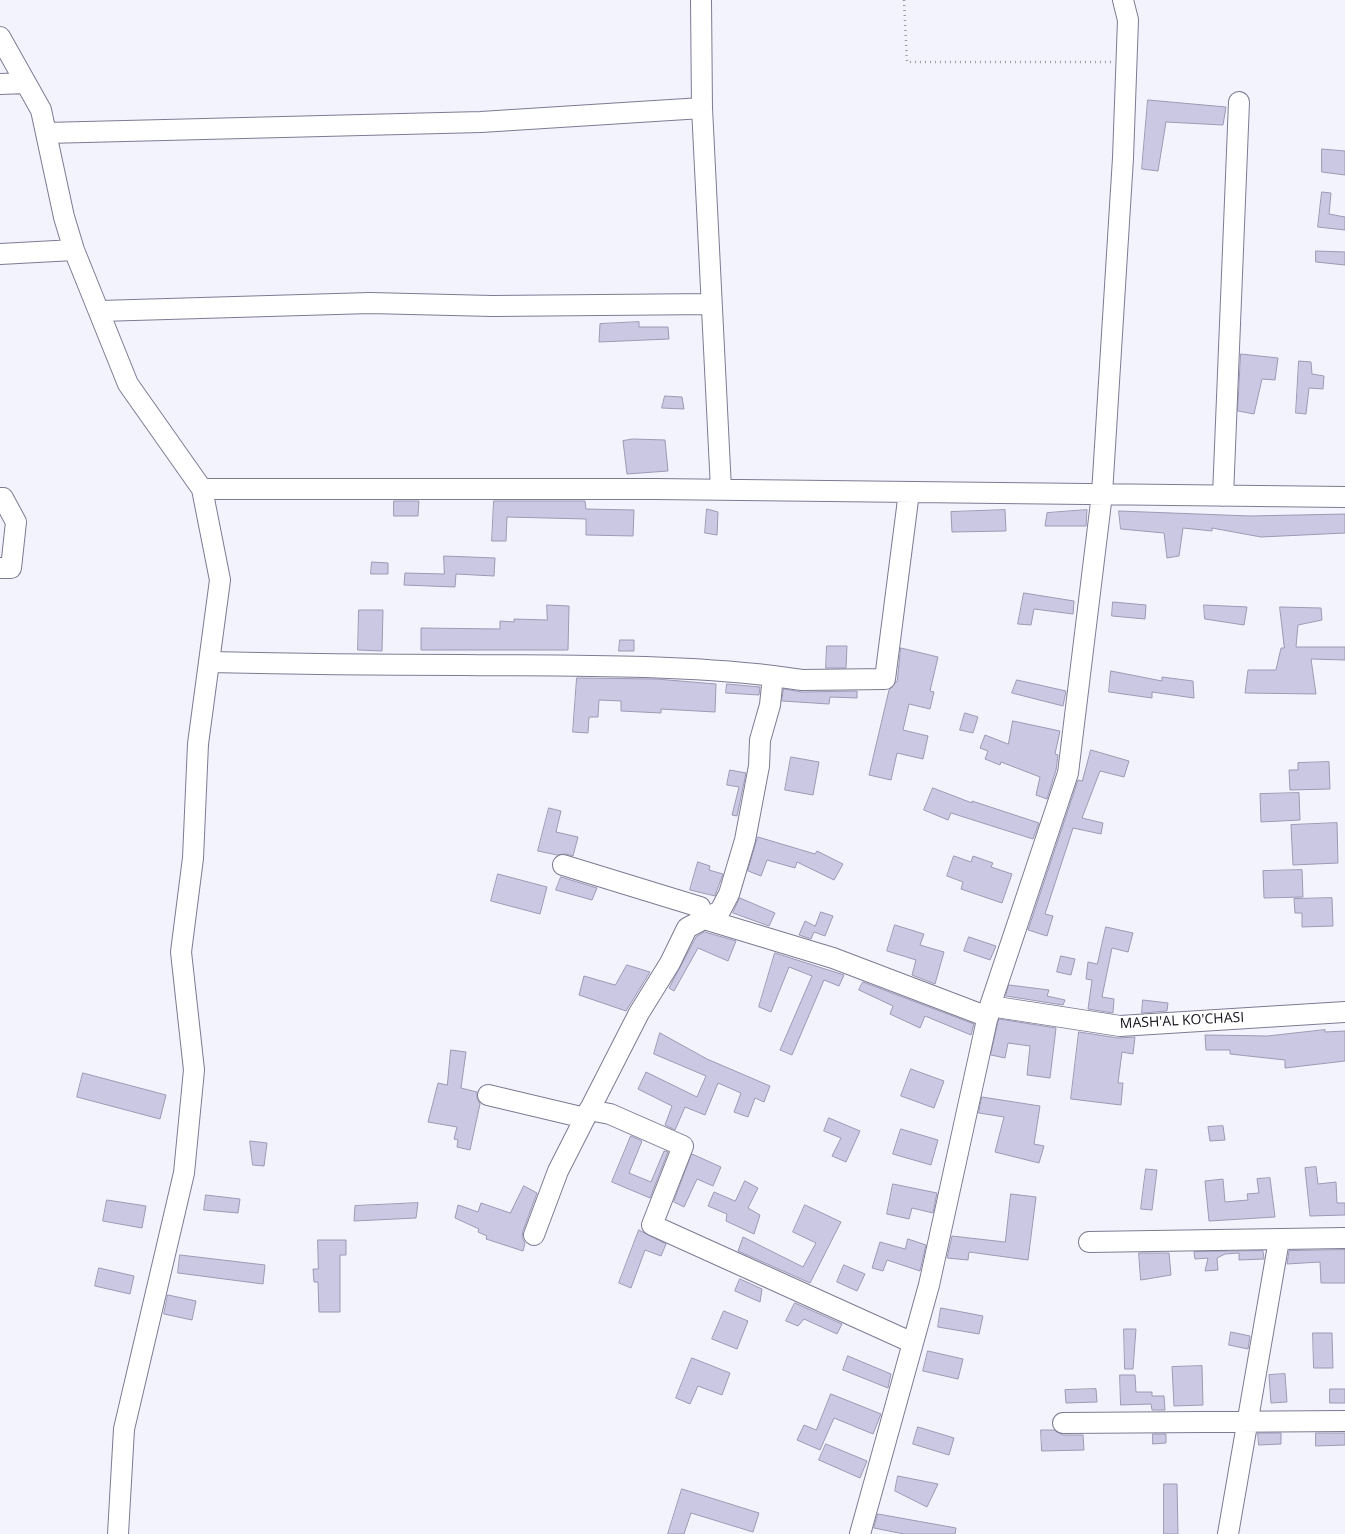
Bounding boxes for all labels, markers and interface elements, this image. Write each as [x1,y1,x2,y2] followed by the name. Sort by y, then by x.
[1119,1009,1245,1033] street label: MASH'AL KO'CHASI

